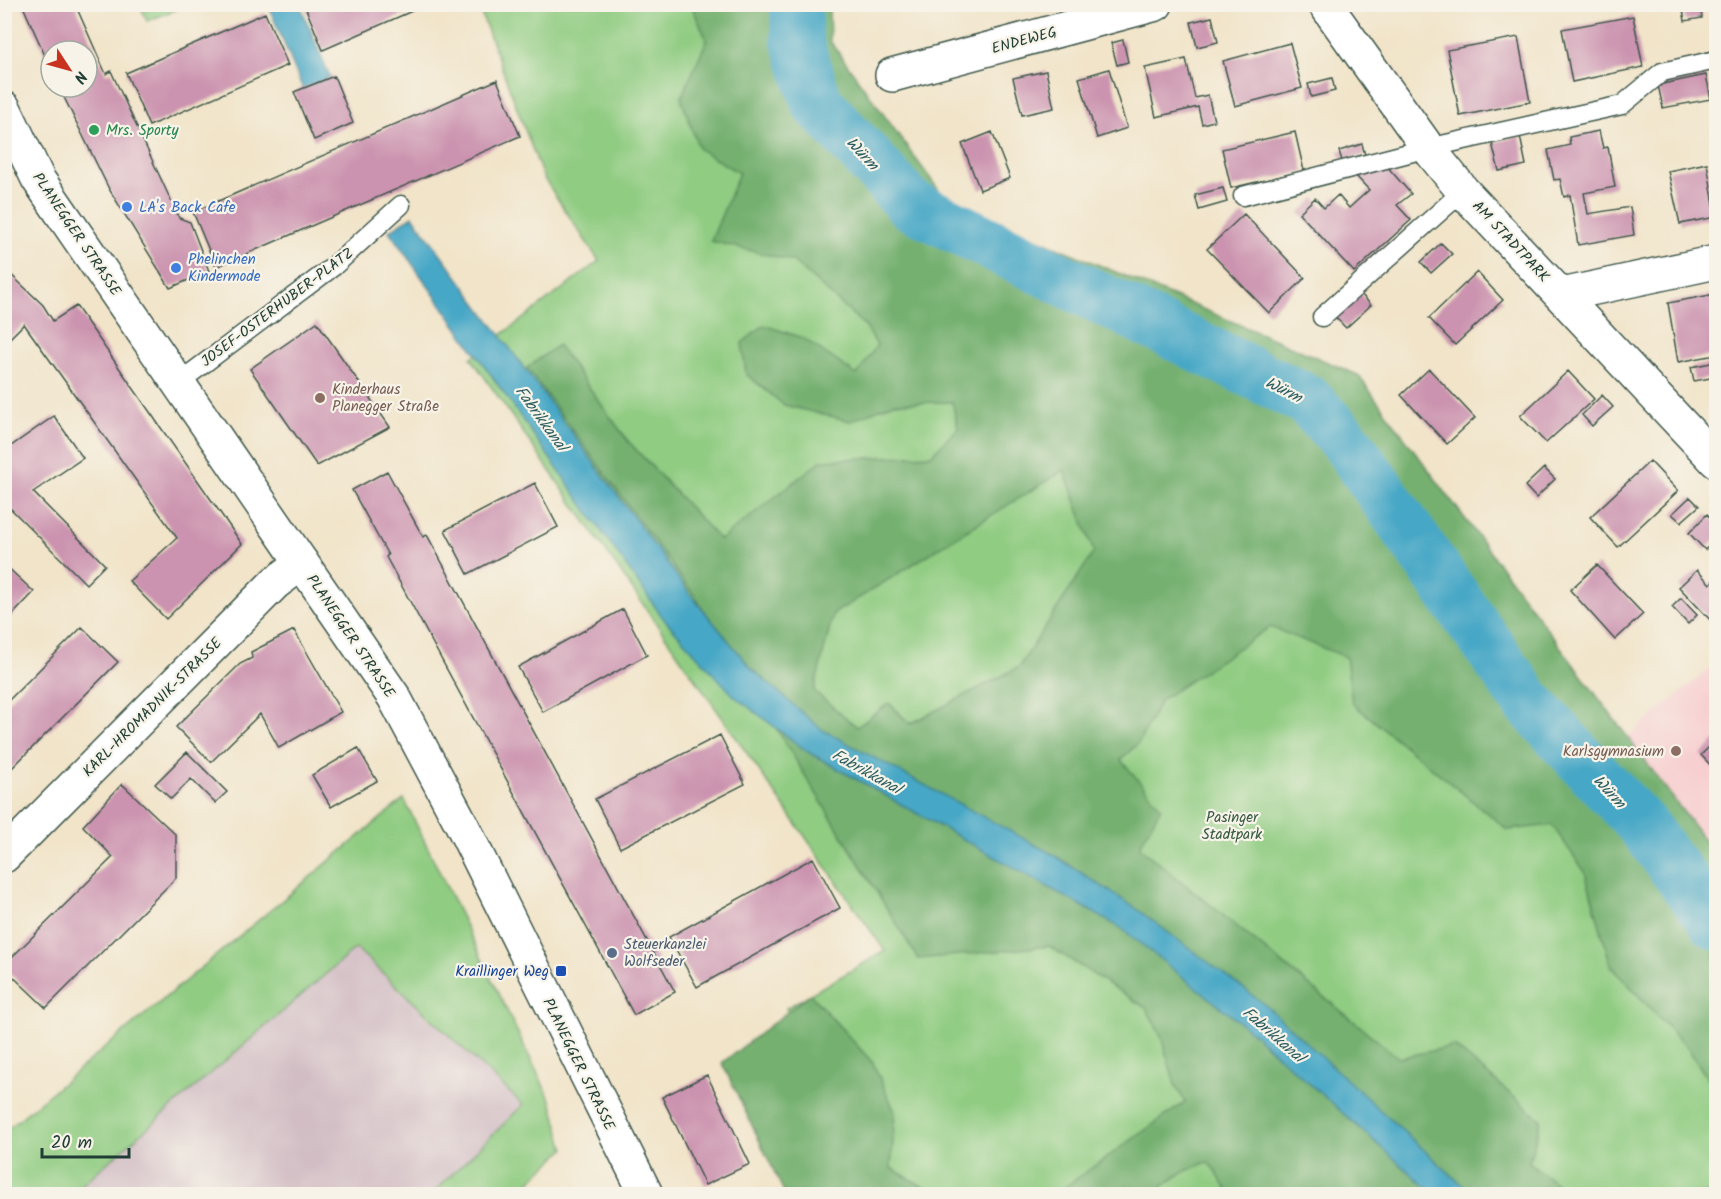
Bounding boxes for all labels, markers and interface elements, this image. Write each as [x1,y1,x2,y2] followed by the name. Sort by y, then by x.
[989,21,1060,61] street label: ENDEWEG
[39,39,99,99] north arrow
[67,65,93,88] text: N
[106,119,179,143] place label: Mrs. Sporty
[87,123,101,137] marker: Mrs. Sporty
[840,132,885,177] water label: Würm
[26,168,127,302] street label: PLANEGGER STRASSE
[1466,195,1555,288] street label: AM STADTPARK
[139,196,236,220] place label: LA's Back Cafe
[120,200,134,214] marker: LA's Back Cafe
[196,242,359,373] street label: JOSEF-OSTERHUBER-PLATZ
[188,248,261,289] place label: Phelinchen Kindermode
[169,261,183,275] marker: Phelinchen Kindermode
[1261,371,1307,411] water label: Würm
[332,378,439,419] place label: Kinderhaus Planegger Straße
[508,381,575,459] water label: Fabrikkanal
[313,391,327,405] marker: Kinderhaus Planegger Straße
[300,570,401,704] street label: PLANEGGER STRASSE
[77,631,229,783] street label: KARL-HROMADNIK-STRASSE
[1563,740,1664,764] place label: Karlsgymnasium
[827,743,908,803] water label: Fabrikkanal
[1669,744,1683,758] marker: Karlsgymnasium
[1587,770,1632,815] water label: Würm
[1202,806,1263,847] park label: Pasinger Stadtpark
[624,933,708,974] place label: Steuerkanzlei Wolfseder
[605,946,619,960] marker: Steuerkanzlei Wolfseder
[455,960,549,984] place label: Kraillinger Weg
[554,964,568,978] marker: Kraillinger Weg
[536,994,621,1136] street label: PLANEGGER STRASSE
[1236,1001,1312,1071] water label: Fabrikkanal
[42,1121,129,1159] scale bar
[51,1129,92,1158] text: 20 m

